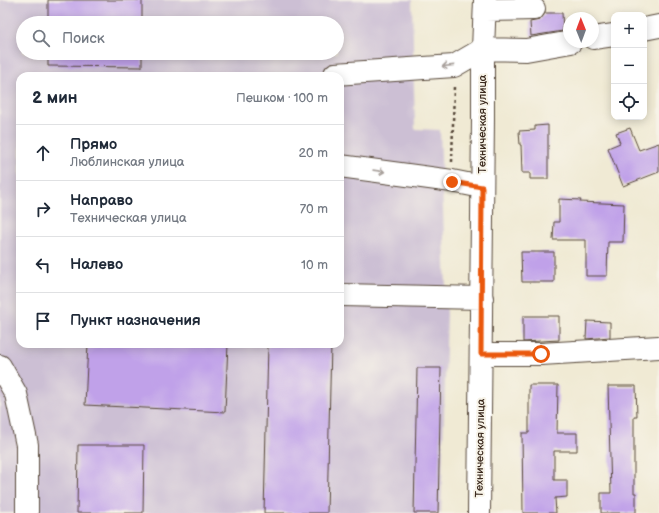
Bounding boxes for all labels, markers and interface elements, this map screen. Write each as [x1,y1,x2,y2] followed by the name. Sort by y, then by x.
[563,12,599,48] north arrow
[611,12,647,120] map controls
[611,12,647,48] button: +
[16,16,344,60] search box
[30,27,52,49] icon: search
[62,29,105,48] text: Поиск
[611,48,647,84] button: −
[442,62,455,70] one-way arrow
[476,74,489,173] street label: Техническая улица
[611,84,647,120] button: locate
[32,88,78,108] text: 2 мин
[236,90,328,106] text: Пешком · 100 m
[70,135,117,154] text: Прямо
[32,142,54,164] icon: ahead
[298,145,328,161] text: 20 m
[70,154,185,170] text: Люблинская улица
[372,167,385,175] one-way arrow
[443,173,461,191] route end
[70,191,133,210] text: Направо
[32,198,54,220] icon: right
[300,201,328,217] text: 70 m
[70,210,187,226] text: Техническая улица
[32,254,54,276] icon: left
[70,255,123,274] text: Налево
[301,257,328,273] text: 10 m
[32,310,54,332] icon: arrive
[70,311,201,330] text: Пункт назначения
[532,345,550,363] route start
[473,398,487,497] street label: Техническая улица

